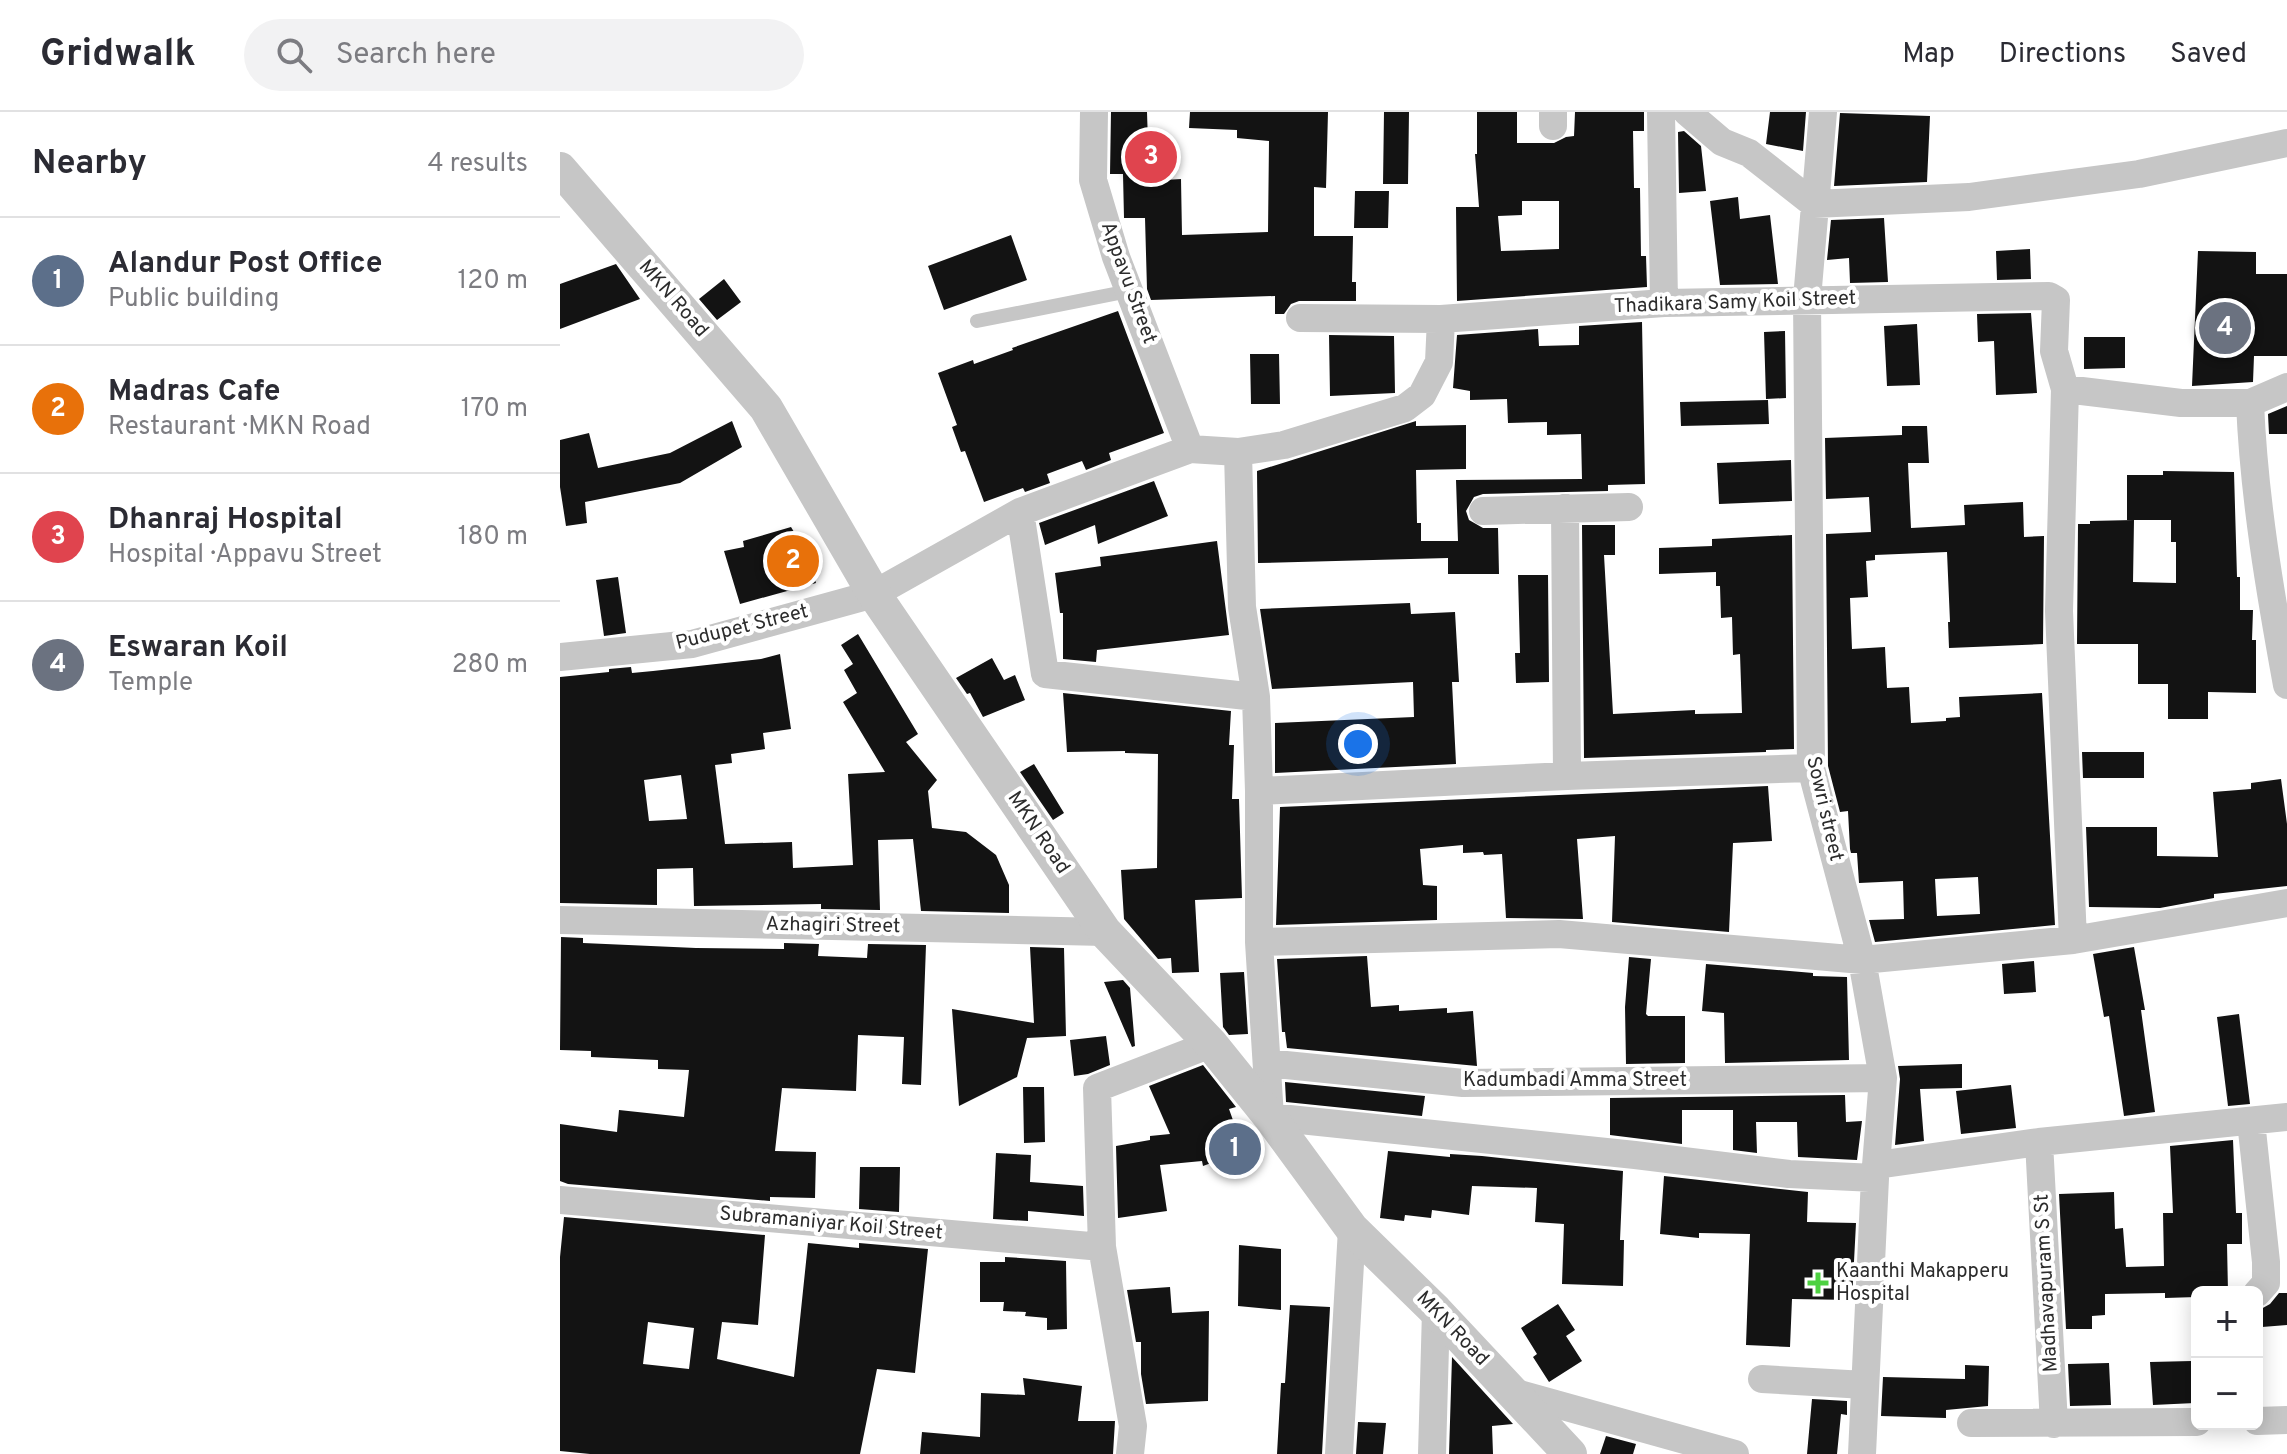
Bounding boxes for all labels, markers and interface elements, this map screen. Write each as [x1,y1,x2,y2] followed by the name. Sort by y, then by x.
[244,19,804,91] search box
[40,31,196,80] text: Gridwalk
[272,33,316,77] icon: search
[336,37,496,74] text: Search here
[1902,37,1955,73] text: Map
[1999,37,2126,73] text: Directions
[2170,37,2247,73] text: Saved
[1125,127,1177,187] pin: 3
[32,143,147,186] text: Nearby
[427,148,528,181] text: 4 results
[1094,218,1162,348] street label: Appavu Street
[108,246,382,283] text: Alandur Post Office
[632,255,714,343] street label: MKN Road
[53,265,63,298] text: 1
[458,265,528,298] text: 120 m
[108,283,279,316] text: Public building
[1613,286,1857,320] street label: Thadikara Samy Koil Street
[2199,298,2251,358] pin: 4
[108,374,280,411] text: Madras Cafe
[50,393,66,426] text: 2
[461,393,528,426] text: 170 m
[108,411,371,444] text: Restaurant · MKN Road
[108,502,343,539] text: Dhanraj Hospital
[50,521,66,554] text: 3
[458,521,528,554] text: 180 m
[767,531,819,591] pin: 2
[108,539,382,572] text: Hospital · Appavu Street
[673,599,811,657] street label: Pudupet Street
[108,630,288,667] text: Eswaran Koil
[50,649,66,682] text: 4
[452,649,528,682] text: 280 m
[108,667,193,700] text: Temple
[1338,724,1378,764] your location
[1799,754,1849,864] street label: Sowri street
[1001,787,1075,879] street label: MKN Road
[765,912,901,940] street label: Azhagiri Street
[1463,1068,1687,1094] street label: Kadumbadi Amma Street
[1209,1119,1261,1179] pin: 1
[2029,1193,2065,1373] street label: Madhavapuram S St
[718,1201,944,1247] street label: Subramaniyar Koil Street
[1836,1259,2009,1308] place label: Kaanthi Makapperu Hospital
[1807,1272,1829,1294] marker: Kaanthi Makapperu Hospital
[1410,1286,1494,1372] street label: MKN Road
[2191,1286,2263,1430] map controls
[2191,1286,2263,1358] button: +
[2191,1358,2263,1430] button: −

